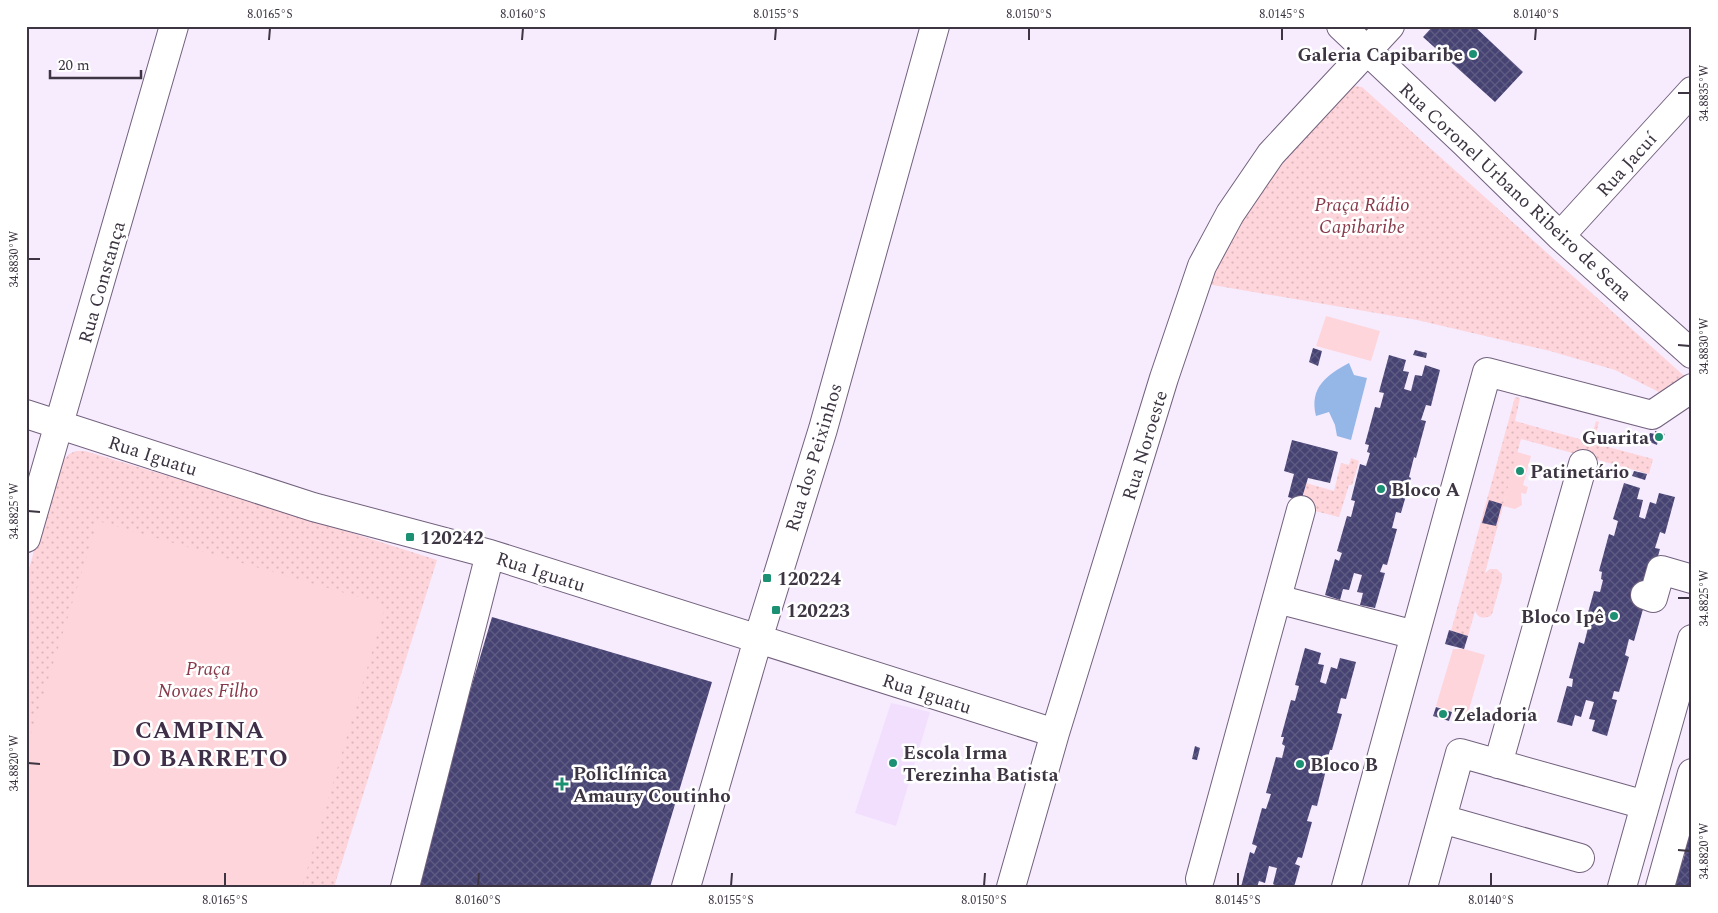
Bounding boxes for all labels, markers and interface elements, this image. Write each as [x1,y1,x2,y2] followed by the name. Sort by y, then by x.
[247,5,293,24] text: 8.0165°S
[500,5,546,24] text: 8.0160°S
[753,5,799,24] text: 8.0155°S
[1006,5,1052,24] text: 8.0150°S
[1259,5,1305,24] text: 8.0145°S
[1513,5,1559,24] text: 8.0140°S
[1297,41,1463,70] place label: Galeria Capibaribe
[50,48,141,80] scale bar
[1467,48,1479,60] marker: Galeria Capibaribe
[58,54,90,77] text: 20 m
[1695,64,1714,121] text: 34.8835°W
[1392,76,1639,309] street label: Rua Coronel Urbano Ribeiro de Sena
[1590,125,1665,204] street label: Rua Jacuí
[1314,191,1410,242] park label: Praça Rádio Capibaribe
[71,217,134,347] street label: Rua Constança
[5,230,24,287] text: 34.8830°W
[1695,317,1714,374] text: 34.8830°W
[778,380,851,535] street label: Rua dos Peixinhos
[1115,387,1176,504] street label: Rua Noroeste
[1582,424,1649,453] place label: Guarita
[104,428,201,485] street label: Rua Iguatu
[1653,431,1665,443] marker: Guarita
[1530,458,1629,487] place label: Patinetário
[1514,465,1526,477] marker: Patinetário
[1391,476,1460,505] place label: Bloco A
[5,482,24,539] text: 34.8825°W
[1375,483,1387,495] marker: Bloco A
[420,524,484,553] place label: 120242
[404,531,416,543] marker: 120242
[492,544,589,601] street label: Rua Iguatu
[777,565,841,594] place label: 120224
[1695,569,1714,626] text: 34.8825°W
[761,572,773,584] marker: 120224
[786,597,850,626] place label: 120223
[1521,603,1604,632] place label: Bloco Ipê
[770,604,782,616] marker: 120223
[1608,610,1620,622] marker: Bloco Ipê
[157,655,259,706] park label: Praça Novaes Filho
[878,666,975,723] street label: Rua Iguatu
[1453,701,1537,730] place label: Zeladoria
[1437,708,1449,720] marker: Zeladoria
[111,713,289,777] district label: CAMPINA DO BARRETO
[5,734,24,791] text: 34.8820°W
[903,739,1059,790] place label: Escola Irma Terezinha Batista
[1310,751,1378,780] place label: Bloco B
[887,757,899,769] marker: Escola Irma Terezinha Batista
[1294,758,1306,770] marker: Bloco B
[573,760,731,811] place label: Policlínica Amaury Coutinho
[555,777,569,791] marker: Policlínica Amaury Coutinho
[1695,822,1714,879] text: 34.8820°W
[202,891,248,910] text: 8.0165°S
[455,891,501,910] text: 8.0160°S
[708,891,754,910] text: 8.0155°S
[961,891,1007,910] text: 8.0150°S
[1215,891,1261,910] text: 8.0145°S
[1468,891,1514,910] text: 8.0140°S

